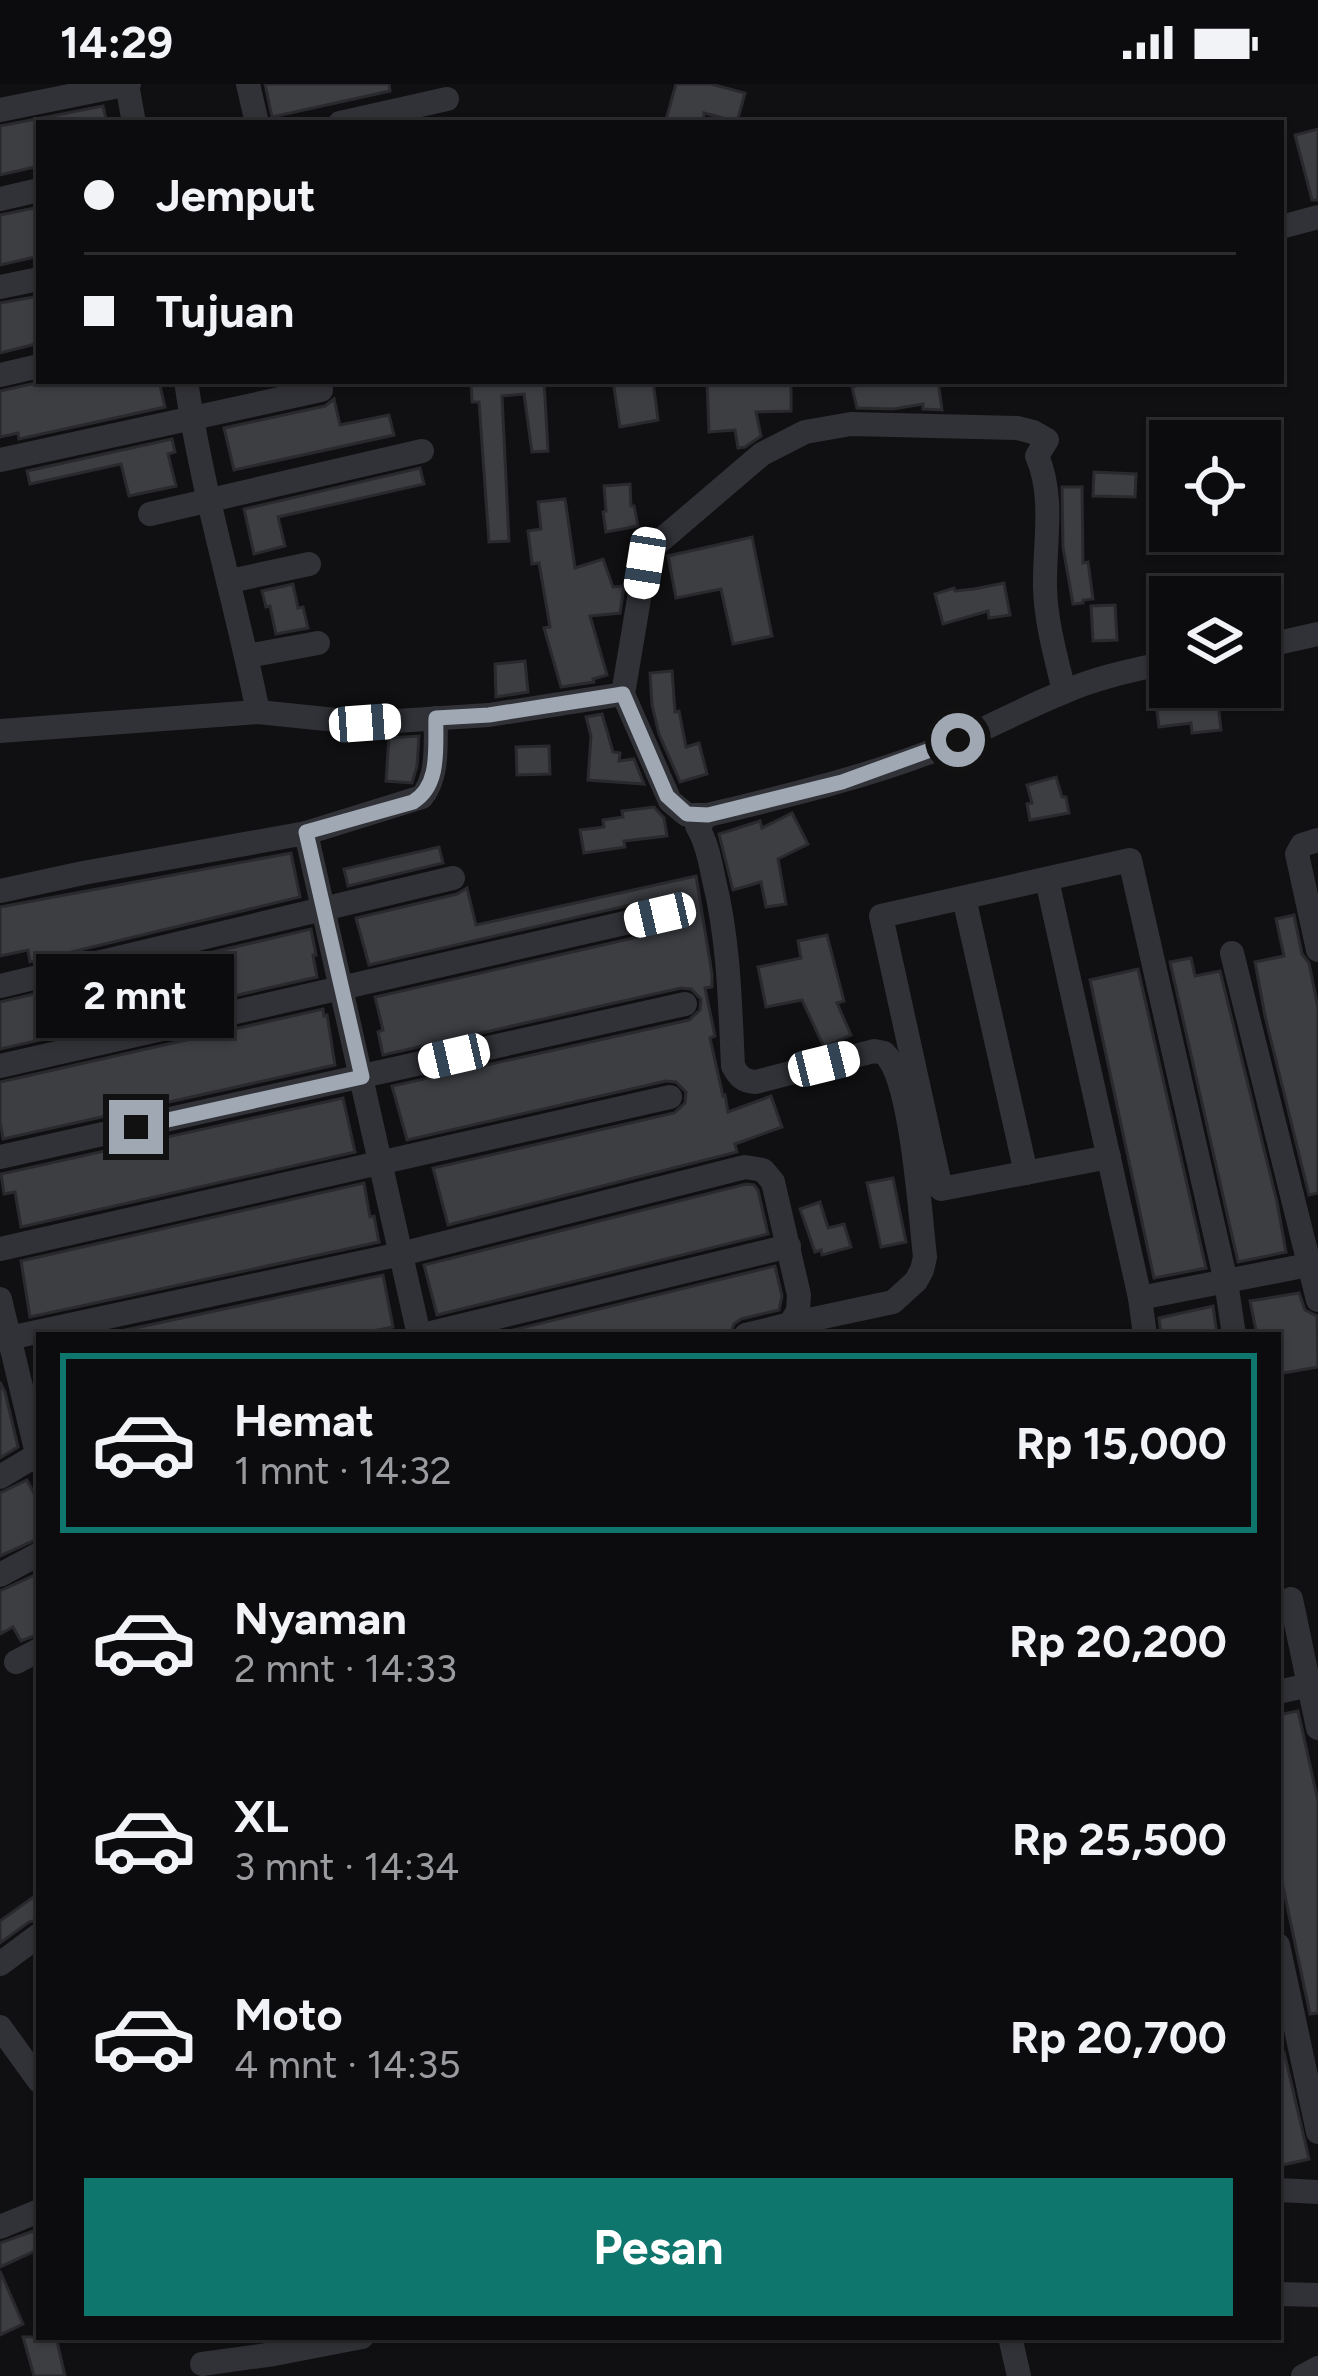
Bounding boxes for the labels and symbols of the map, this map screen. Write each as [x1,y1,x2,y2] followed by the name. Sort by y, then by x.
[622,525,668,601] car
[328,703,402,743] car
[931,713,985,767] route start
[621,889,699,941] car
[37,953,235,1037] callout: 2 mnt
[415,1030,493,1082] car
[785,1038,863,1090] car
[109,1100,163,1154] route end

